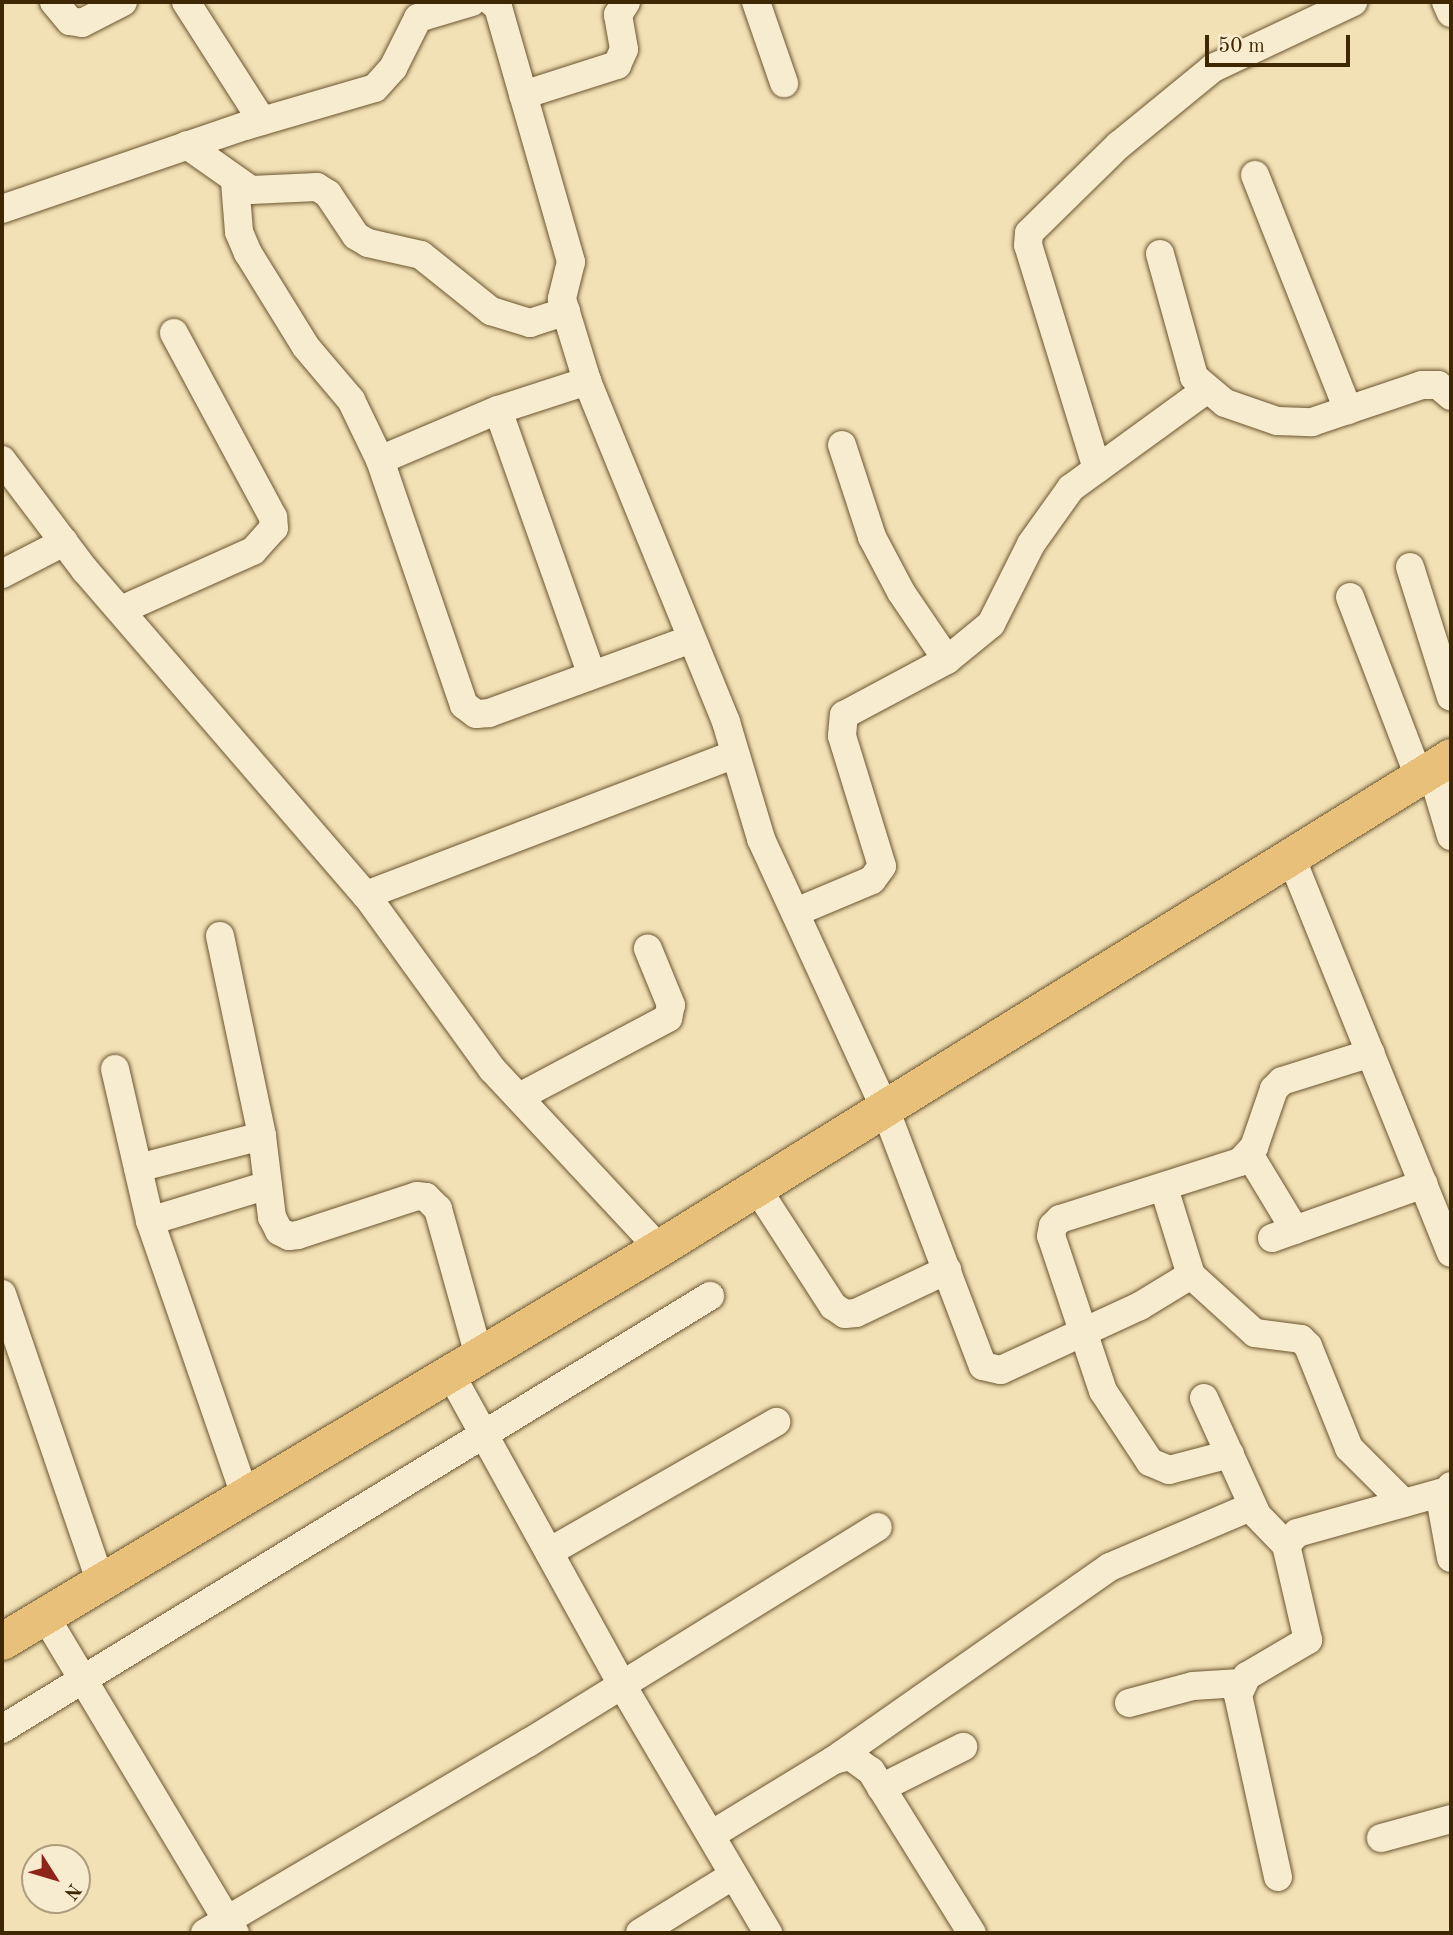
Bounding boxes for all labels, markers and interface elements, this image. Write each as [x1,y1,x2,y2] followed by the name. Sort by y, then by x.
[1208,21,1353,65] scale bar
[1218,36,1265,57] text: 50 m
[21,1844,91,1914] north arrow
[60,1879,84,1902] text: N

